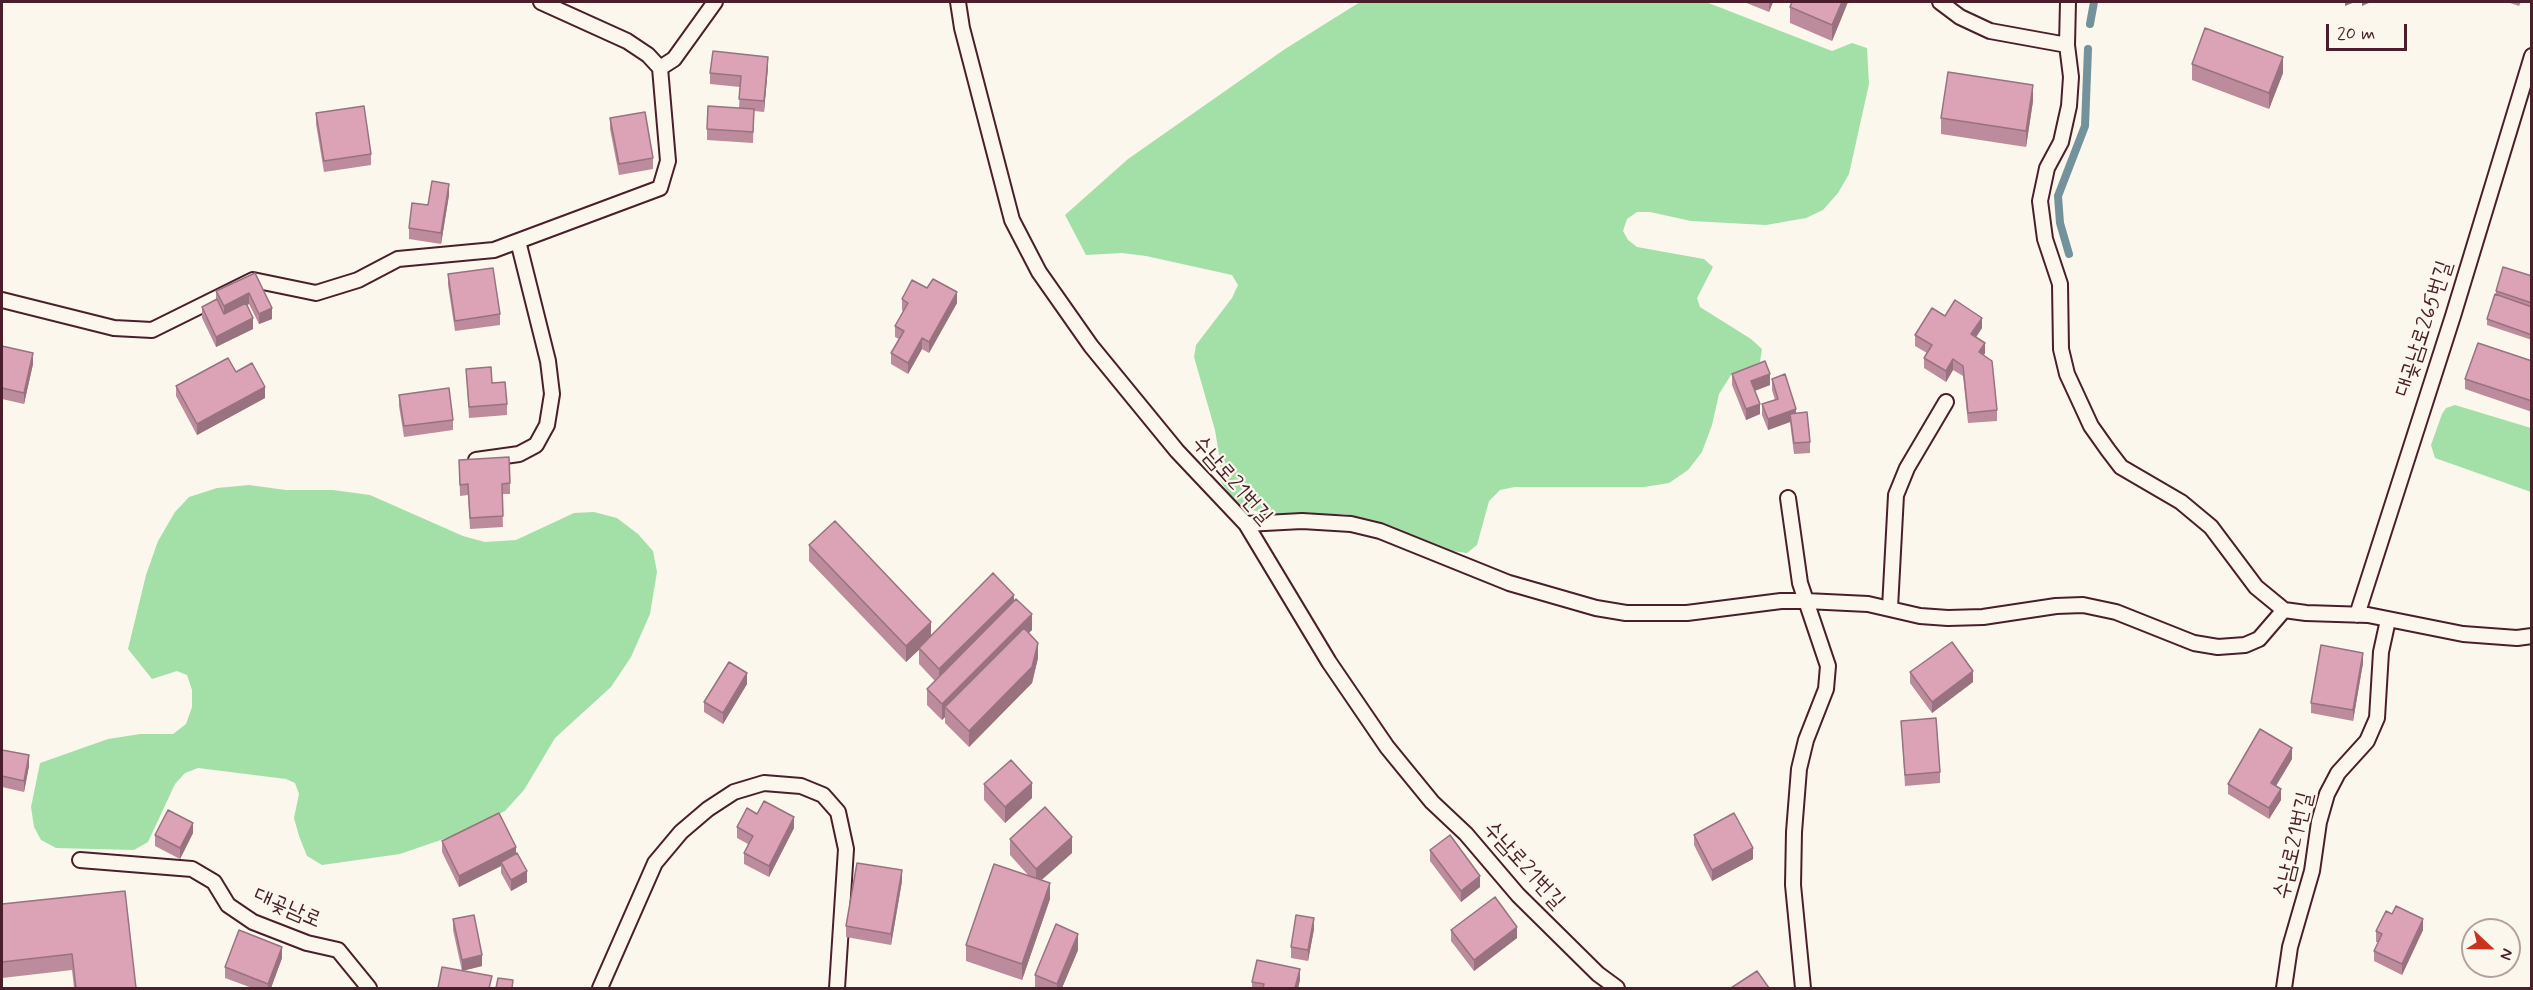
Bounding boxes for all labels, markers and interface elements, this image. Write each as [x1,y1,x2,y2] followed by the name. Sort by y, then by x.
[2329,12,2410,50] scale bar
[2337,22,2375,46] text: 20 m
[2391,258,2459,400] street label: 대곶남로265번길
[1185,431,1277,531] street label: 수남로21번길
[2270,790,2320,902] street label: 수남로21번길
[1477,817,1569,915] street label: 수남로21번길
[249,883,325,935] street label: 대곶남로
[2461,918,2521,978] north arrow
[2495,945,2518,963] text: N

